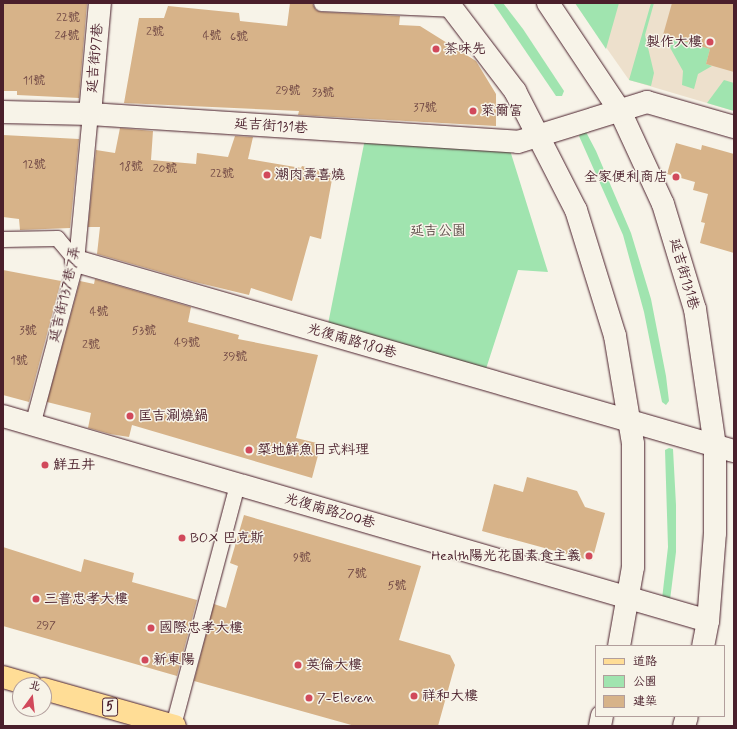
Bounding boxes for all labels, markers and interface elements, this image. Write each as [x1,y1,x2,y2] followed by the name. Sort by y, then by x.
[56,12,80,26] house number: 22號
[84,22,106,94] street label: 延吉街97巷
[146,26,164,40] house number: 2號
[54,30,80,44] house number: 24號
[203,30,221,44] house number: 4號
[230,31,248,45] house number: 6號
[646,34,702,50] place label: 製作大樓
[705,37,715,47] marker: 製作大樓
[444,41,486,57] place label: 茶味先
[431,44,441,54] marker: 茶味先
[23,75,45,89] house number: 11號
[275,85,301,99] house number: 29號
[312,87,334,101] house number: 33號
[413,102,437,116] house number: 37號
[481,103,523,119] place label: 萊爾富
[468,106,478,116] marker: 萊爾富
[234,115,308,137] street label: 延吉街131巷
[22,159,46,173] house number: 12號
[119,161,143,175] house number: 18號
[153,163,177,177] house number: 20號
[275,167,345,183] place label: 潮肉壽喜燒
[210,168,234,182] house number: 22號
[584,169,668,185] place label: 全家便利商店
[262,170,272,180] marker: 潮肉壽喜燒
[671,172,681,182] marker: 全家便利商店
[410,223,466,239] park label: 延吉公園
[666,236,702,312] street label: 延吉街131巷
[46,244,84,344] street label: 延吉街137巷7弄
[90,306,108,320] house number: 4號
[305,320,399,362] street label: 光復南路180巷
[19,325,37,339] house number: 3號
[132,325,156,339] house number: 53號
[174,337,200,351] house number: 49號
[82,339,100,353] house number: 2號
[223,351,247,365] house number: 39號
[10,355,28,369] house number: 1號
[138,408,208,424] place label: 匡吉涮燒鍋
[125,411,135,421] marker: 匡吉涮燒鍋
[257,442,369,458] place label: 築地鮮魚日式料理
[244,445,254,455] marker: 築地鮮魚日式料理
[53,457,95,473] place label: 鮮五井
[40,460,50,470] marker: 鮮五井
[283,490,377,532] street label: 光復南路200巷
[190,530,264,546] place label: BOX 巴克斯
[177,533,187,543] marker: BOX 巴克斯
[431,548,581,564] place label: Health陽光花園素食主義
[584,551,594,561] marker: Health陽光花園素食主義
[293,552,311,566] house number: 9號
[347,568,367,582] house number: 7號
[387,580,407,594] house number: 5號
[44,591,128,607] place label: 三普忠孝大樓
[31,594,41,604] marker: 三普忠孝大樓
[36,620,56,634] house number: 297
[159,620,243,636] place label: 國際忠孝大樓
[146,623,156,633] marker: 國際忠孝大樓
[595,645,725,717] legend
[153,652,195,668] place label: 新東陽
[633,654,657,670] text: 道路
[140,655,150,665] marker: 新東陽
[306,657,362,673] place label: 英倫大樓
[293,660,303,670] marker: 英倫大樓
[633,674,657,690] text: 公園
[12,677,52,717] north arrow
[28,678,42,695] text: 北
[422,688,478,704] place label: 祥和大樓
[317,690,375,706] place label: 7-Eleven
[409,691,419,701] marker: 祥和大樓
[304,693,314,703] marker: 7-Eleven
[633,694,657,710] text: 建築
[102,696,118,718] road number: 5

